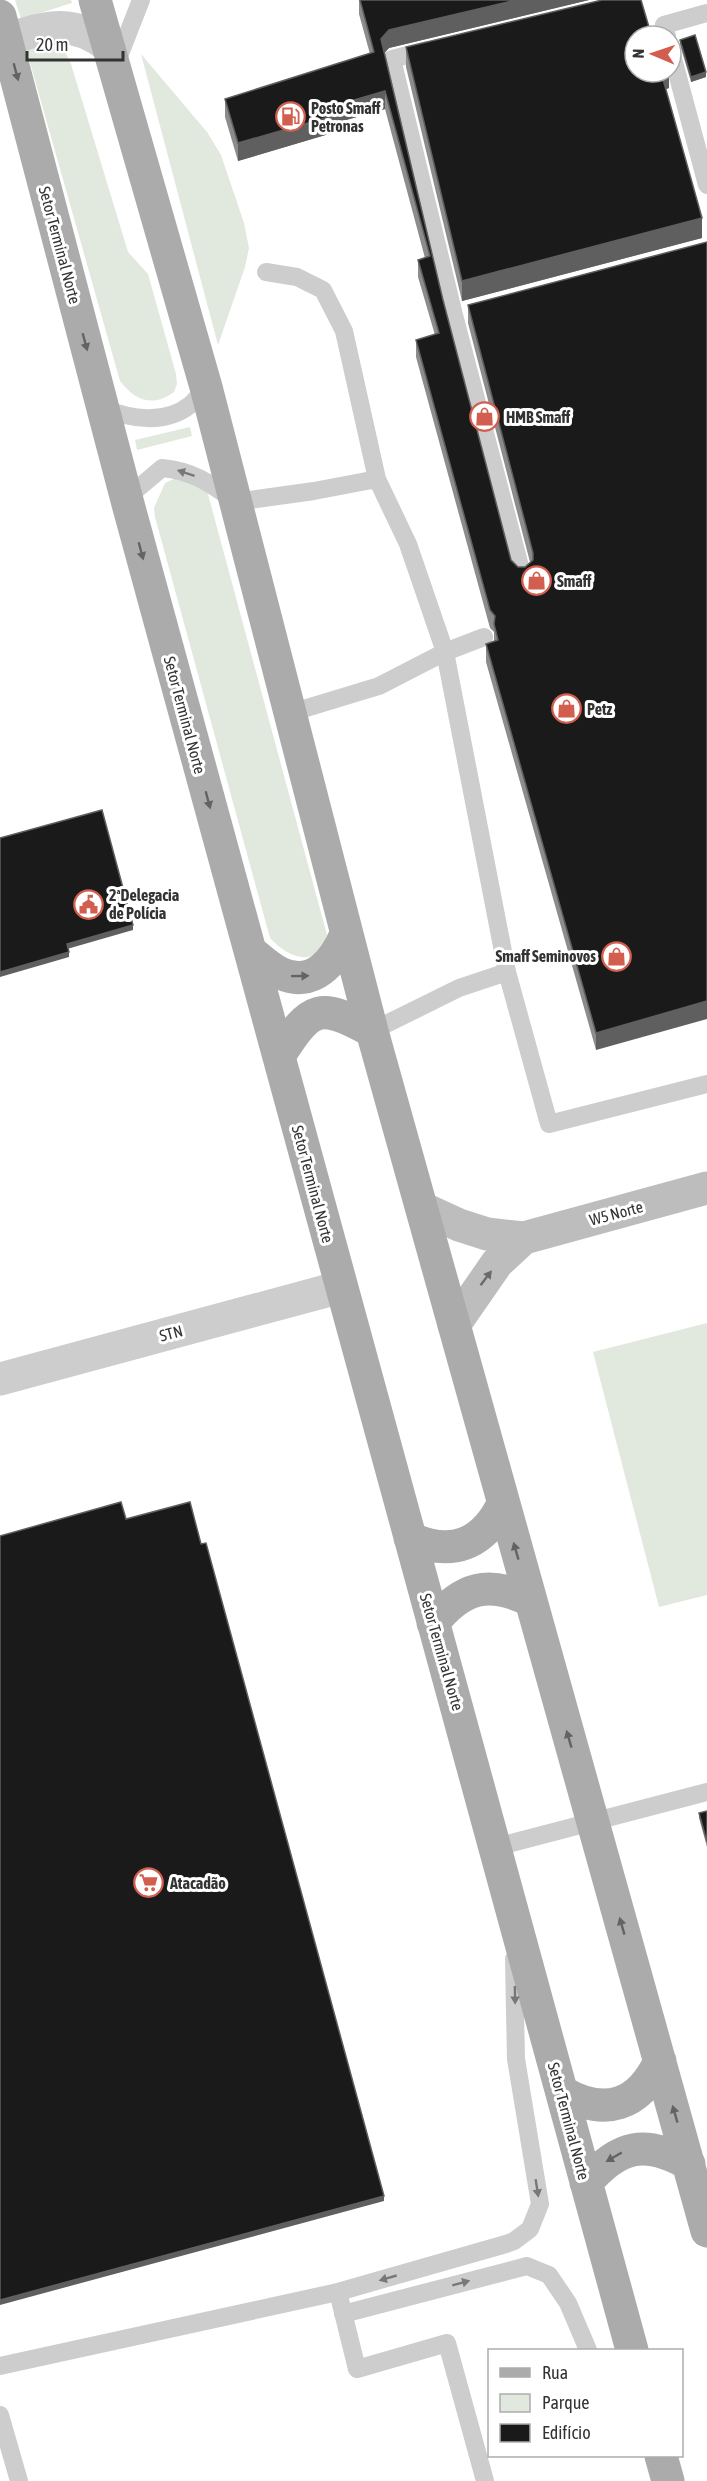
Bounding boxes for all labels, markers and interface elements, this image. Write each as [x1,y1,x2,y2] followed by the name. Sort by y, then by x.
[27,24,123,62] scale bar
[623,24,683,84] north arrow
[36,34,68,55] text: 20 m
[629,48,647,59] text: N
[11,63,21,81] one-way arrow
[311,99,381,135] place label: Posto Smaff Petronas
[274,101,306,133] fuel station icon: Posto Smaff Petronas
[36,184,84,306] street label: Setor Terminal Norte
[81,333,91,351] one-way arrow
[469,401,501,433] shop icon: HMB Smaff
[506,408,570,426] place label: HMB Smaff
[177,468,195,477] one-way arrow
[136,542,146,560] one-way arrow
[520,565,552,597] shop icon: Smaff
[557,572,592,590] place label: Smaff
[161,654,209,776] street label: Setor Terminal Norte
[550,693,582,725] shop icon: Petz
[587,700,613,718] place label: Petz
[204,791,214,809] one-way arrow
[109,886,179,922] place label: 2ªDelegacia de Polícia
[72,888,104,920] public building icon: 2ªDelegacia de Polícia
[601,940,633,972] shop icon: Smaff Seminovos
[496,947,596,965] place label: Smaff Seminovos
[291,972,310,981] one-way arrow
[289,1123,337,1245] street label: Setor Terminal Norte
[587,1197,645,1229] street label: W5 Norte
[479,1271,491,1286] one-way arrow
[157,1321,185,1345] street label: STN
[511,1542,520,1560] one-way arrow
[417,1591,467,1713] street label: Setor Terminal Norte
[563,1730,573,1748] one-way arrow
[133,1867,165,1899] supermarket icon: Atacadão
[169,1874,226,1892] place label: Atacadão
[616,1917,626,1935] one-way arrow
[510,1985,520,2004] one-way arrow
[545,2060,593,2182] street label: Setor Terminal Norte
[670,2105,679,2123] one-way arrow
[606,2152,623,2162] one-way arrow
[533,2178,542,2197] one-way arrow
[379,2274,397,2283] one-way arrow
[452,2278,470,2287] one-way arrow
[488,2349,683,2457] legend
[542,2362,568,2383] text: Rua
[542,2392,590,2413] text: Parque
[542,2422,591,2443] text: Edifício

